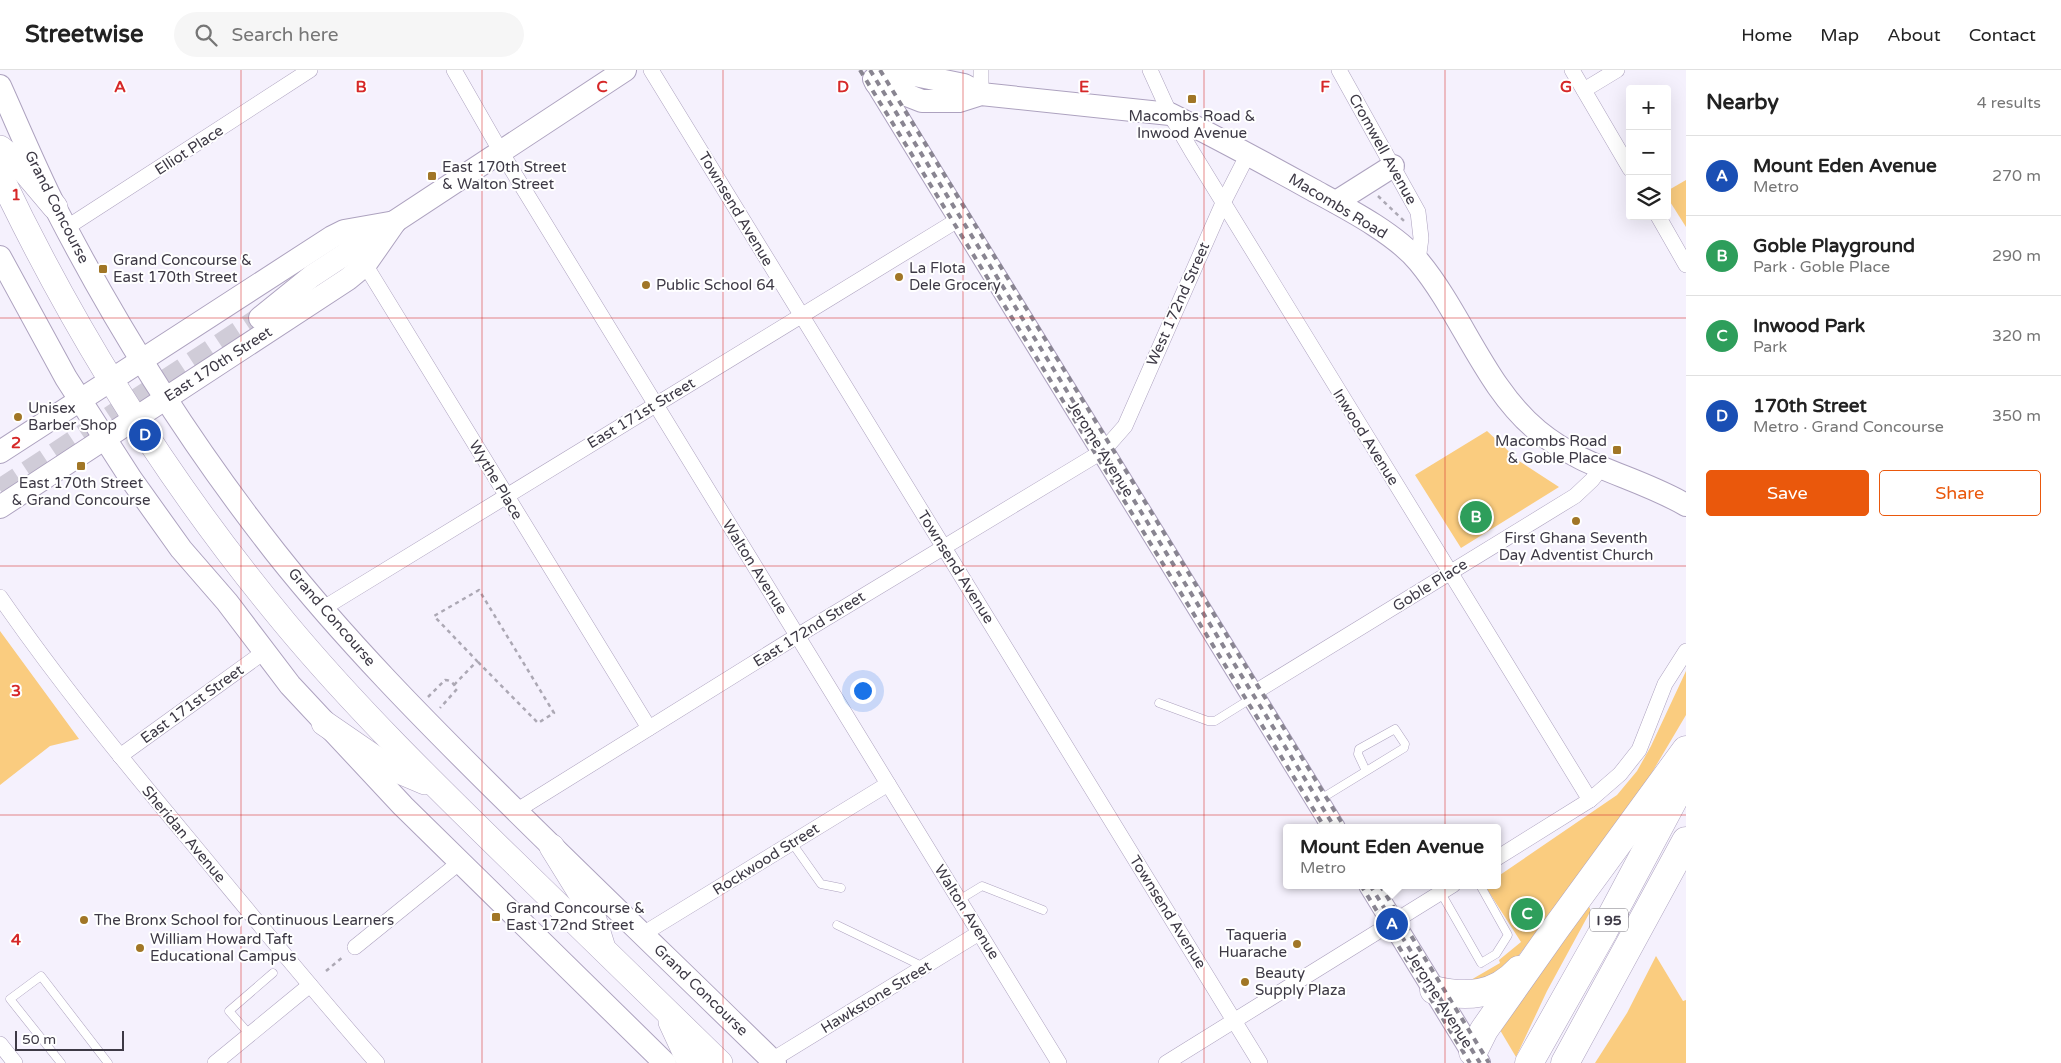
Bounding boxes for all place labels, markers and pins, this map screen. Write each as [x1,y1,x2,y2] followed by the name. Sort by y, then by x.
[1186,93,1198,105] marker: Macombs Road & Inwood Avenue
[1129,107,1255,142] place label: Macombs Road & Inwood Avenue
[442,158,567,193] place label: East 170th Street & Walton Street
[426,170,438,182] marker: East 170th Street & Walton Street
[113,251,252,286] place label: Grand Concourse & East 170th Street
[909,259,1001,294] place label: La Flota Dele Grocery
[97,263,109,275] marker: Grand Concourse & East 170th Street
[893,271,905,283] marker: La Flota Dele Grocery
[656,276,775,294] place label: Public School 64
[640,279,652,291] marker: Public School 64
[28,399,117,434] place label: Unisex Barber Shop
[12,411,24,423] marker: Unisex Barber Shop
[129,416,161,454] pin: D
[1495,432,1607,467] place label: Macombs Road & Goble Place
[1611,444,1623,456] marker: Macombs Road & Goble Place
[75,460,87,472] marker: East 170th Street & Grand Concourse
[12,474,150,509] place label: East 170th Street & Grand Concourse
[1460,498,1492,536] pin: B
[1570,515,1582,527] marker: First Ghana Seventh Day Adventist Church
[1499,529,1653,564] place label: First Ghana Seventh Day Adventist Church
[1511,895,1543,933] pin: C
[506,899,645,934] place label: Grand Concourse & East 172nd Street
[1376,905,1408,943] pin: A
[94,911,394,929] place label: The Bronx School for Continuous Learners
[490,911,502,923] marker: Grand Concourse & East 172nd Street
[78,914,90,926] marker: The Bronx School for Continuous Learners
[1219,926,1287,961] place label: Taqueria Huarache
[150,930,296,965] place label: William Howard Taft Educational Campus
[1291,938,1303,950] marker: Taqueria Huarache
[134,942,146,954] marker: William Howard Taft Educational Campus
[1255,964,1346,999] place label: Beauty Supply Plaza
[1239,976,1251,988] marker: Beauty Supply Plaza

